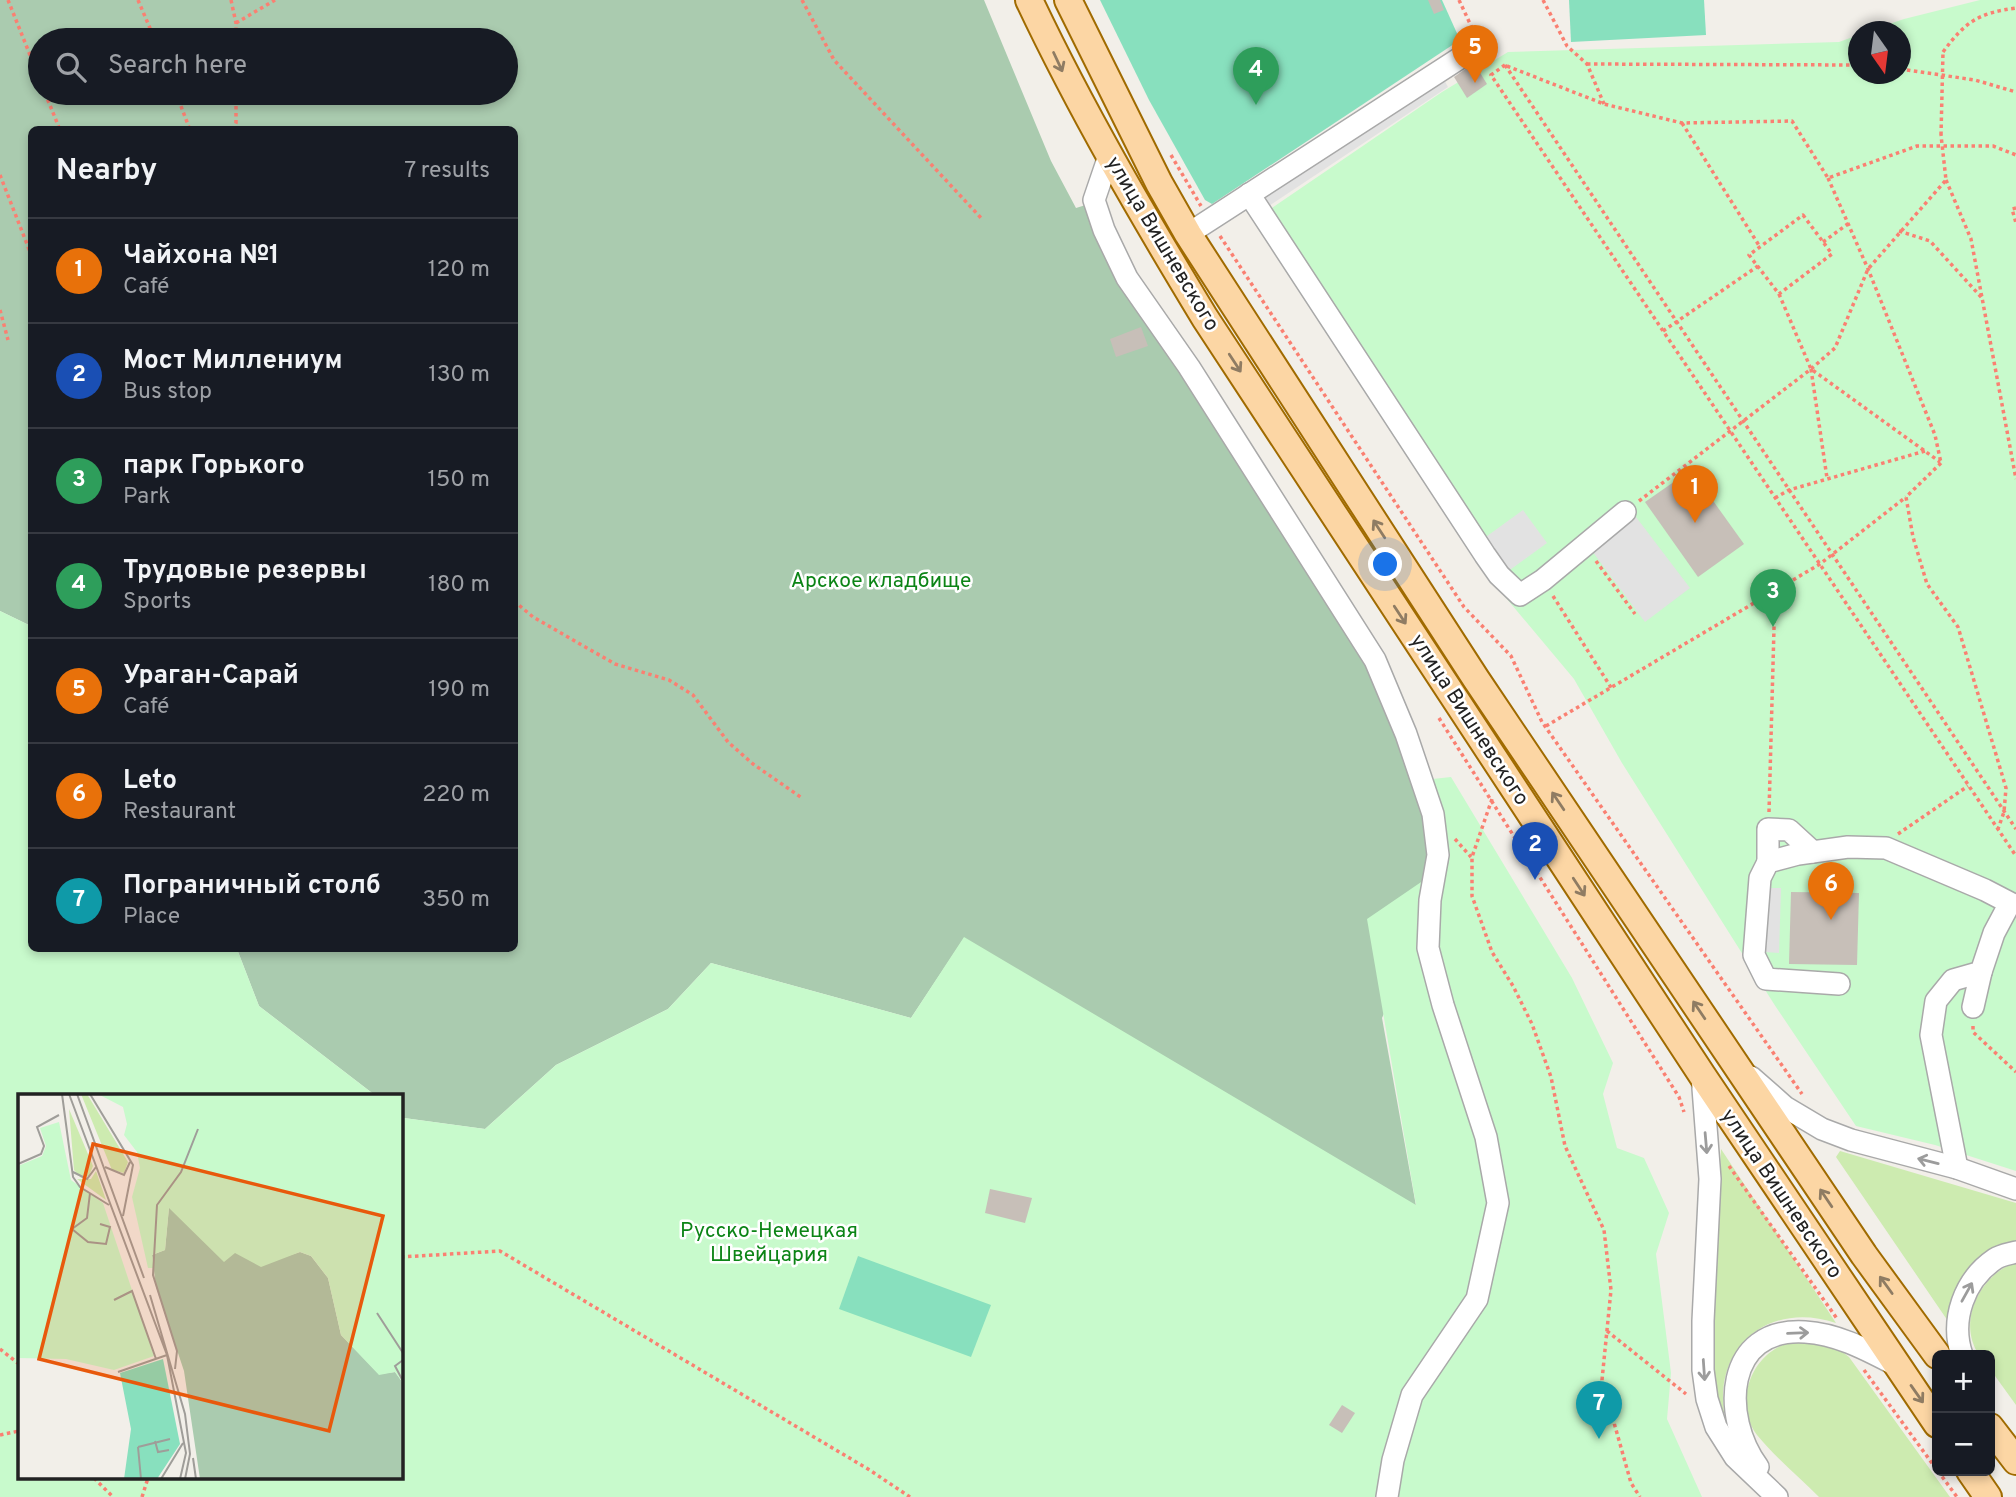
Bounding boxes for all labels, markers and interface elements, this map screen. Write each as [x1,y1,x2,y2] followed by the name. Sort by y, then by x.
[1848,21,1911,84] north arrow
[1452,25,1498,83] pin: 5
[28,28,518,105] search box
[1233,47,1279,105] pin: 4
[52,48,90,86] icon: search
[108,50,247,83] text: Search here
[1051,51,1065,72] one-way arrow
[1099,152,1225,336] street label: улица Вишневского
[56,153,157,190] text: Nearby
[404,157,490,186] text: 7 results
[123,240,279,273] text: Чайхона №1
[74,256,84,285] text: 1
[428,256,490,285] text: 120 m
[123,273,169,302] text: Café
[123,345,343,378] text: Мост Миллениум
[1228,353,1242,372] one-way arrow
[72,361,86,390] text: 2
[428,361,490,390] text: 130 m
[123,378,212,407] text: Bus stop
[123,450,305,483] text: парк Горького
[1672,465,1718,523] pin: 1
[72,466,86,495] text: 3
[428,466,490,495] text: 150 m
[123,483,170,512] text: Park
[1372,520,1386,539] one-way arrow
[1368,547,1402,581] your location
[123,555,367,588] text: Трудовые резервы
[791,568,971,595] park label: Арское кладбище
[1750,569,1796,627] pin: 3
[72,571,86,600] text: 4
[428,571,490,600] text: 180 m
[123,588,191,617] text: Sports
[1393,605,1408,624] one-way arrow
[1403,629,1535,811] street label: улица Вишневского
[123,660,299,693] text: Ураган-Сарай
[72,676,86,705] text: 5
[428,676,490,705] text: 190 m
[123,693,169,722] text: Café
[123,765,177,798] text: Leto
[72,781,86,810] text: 6
[422,781,490,810] text: 220 m
[1551,792,1565,811] one-way arrow
[123,798,236,827] text: Restaurant
[1512,822,1558,880] pin: 2
[1808,862,1854,920] pin: 6
[123,870,381,903] text: Пограничный столб
[1571,877,1586,896] one-way arrow
[73,886,85,915] text: 7
[422,886,490,915] text: 350 m
[123,903,180,932] text: Place
[1692,1000,1706,1020] one-way arrow
[18,1094,402,1480] inset map
[1714,1104,1848,1284] street label: улица Вишневского
[1700,1132,1713,1154] one-way arrow
[1917,1154,1940,1167] one-way arrow
[1819,1189,1833,1208] one-way arrow
[680,1218,858,1269] park label: Русско-Немецкая Швейцария
[1879,1276,1894,1295] one-way arrow
[1961,1282,1974,1303] one-way arrow
[1786,1326,1809,1340] one-way arrow
[1932,1350,1995,1476] map controls
[1932,1350,1995,1413] button: +
[1698,1359,1711,1381] one-way arrow
[1576,1381,1622,1439] pin: 7
[1910,1384,1924,1403] one-way arrow
[1932,1413,1995,1476] button: −

